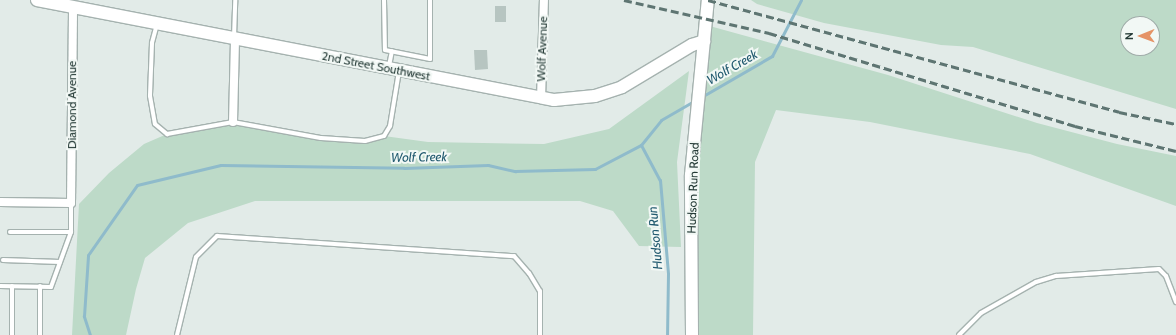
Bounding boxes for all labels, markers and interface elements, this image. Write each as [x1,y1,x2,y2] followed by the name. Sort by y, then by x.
[534,16,550,82] street label: Wolf Avenue
[1120,16,1160,56] north arrow
[1122,32,1136,40] text: N
[704,46,760,88] water label: Wolf Creek
[321,48,431,84] street label: 2nd Street Southwest
[65,61,79,149] street label: Diamond Avenue
[684,142,702,234] street label: Hudson Run Road
[391,149,447,165] water label: Wolf Creek
[644,206,666,270] water label: Hudson Run

